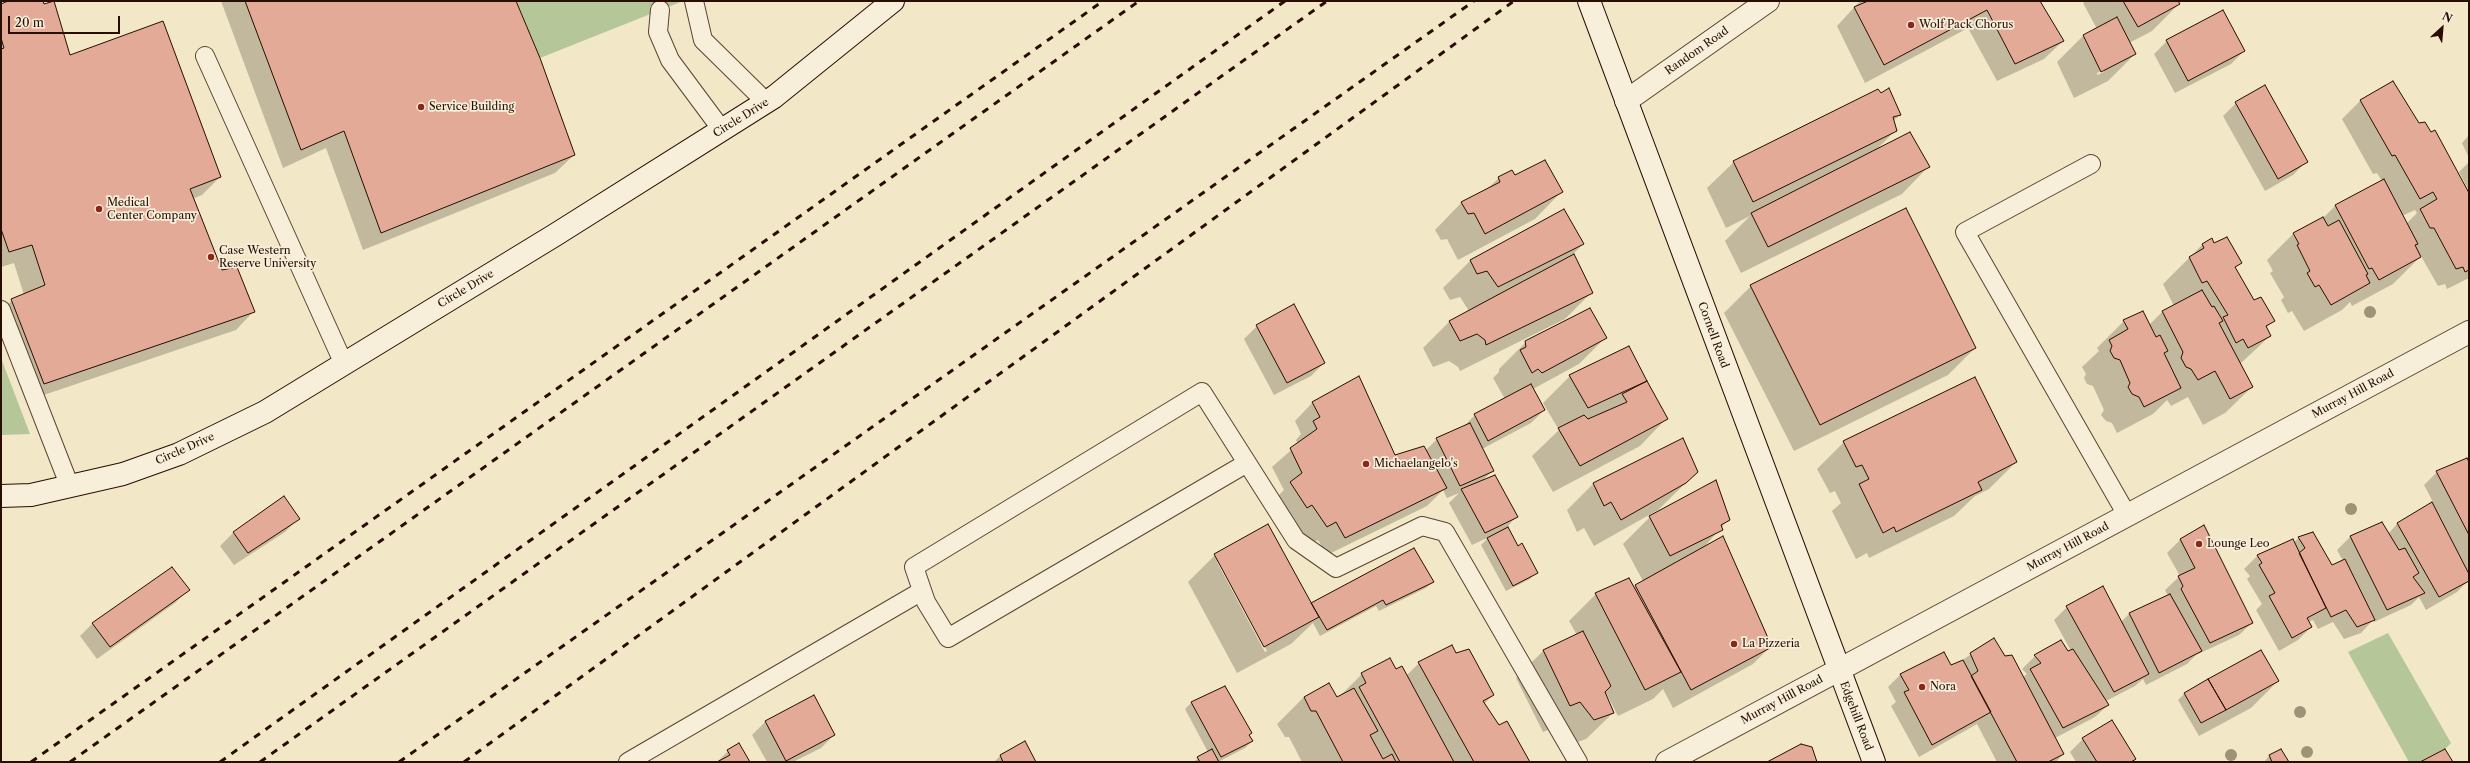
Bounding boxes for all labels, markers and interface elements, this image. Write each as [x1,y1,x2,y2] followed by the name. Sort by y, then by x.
[10,8,122,34] scale bar
[2422,8,2462,48] north arrow
[2440,9,2455,26] text: N
[15,15,44,30] text: 20 m
[1919,18,2013,32] place label: Wolf Pack Chorus
[1906,20,1916,30] marker: Wolf Pack Chorus
[1663,24,1731,78] street label: Random Road
[711,96,771,140] street label: Circle Drive
[429,100,514,114] place label: Service Building
[416,102,426,112] marker: Service Building
[107,196,197,222] place label: Medical Center Company
[94,204,104,214] marker: Medical Center Company
[219,244,316,270] place label: Case Western Reserve University
[206,252,216,262] marker: Case Western Reserve University
[436,267,496,311] street label: Circle Drive
[1695,300,1731,370] street label: Cornell Road
[2310,367,2396,421] street label: Murray Hill Road
[154,430,216,468] street label: Circle Drive
[1374,457,1458,471] place label: Michaelangelo's
[1361,459,1371,469] marker: Michaelangelo's
[2025,520,2111,574] street label: Murray Hill Road
[2207,537,2270,551] place label: Lounge Leo
[2194,539,2204,549] marker: Lounge Leo
[1742,637,1800,651] place label: La Pizzeria
[1729,639,1739,649] marker: La Pizzeria
[1739,673,1825,727] street label: Murray Hill Road
[1837,680,1875,752] street label: Edgehill Road
[1930,680,1956,694] place label: Nora
[1917,682,1927,692] marker: Nora

